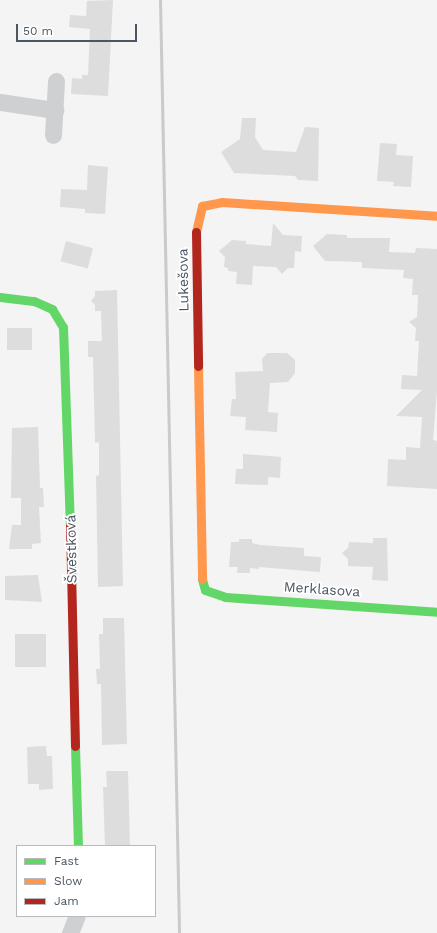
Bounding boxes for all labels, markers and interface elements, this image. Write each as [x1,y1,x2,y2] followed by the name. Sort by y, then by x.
[18,16,139,42] scale bar
[23,24,53,38] text: 50 m
[174,248,192,312] street label: Lukešova
[62,515,80,583] street label: Švestková
[283,578,361,600] street label: Merklasova
[16,845,156,917] legend
[54,854,79,868] text: Fast
[54,874,82,888] text: Slow
[54,894,79,908] text: Jam

